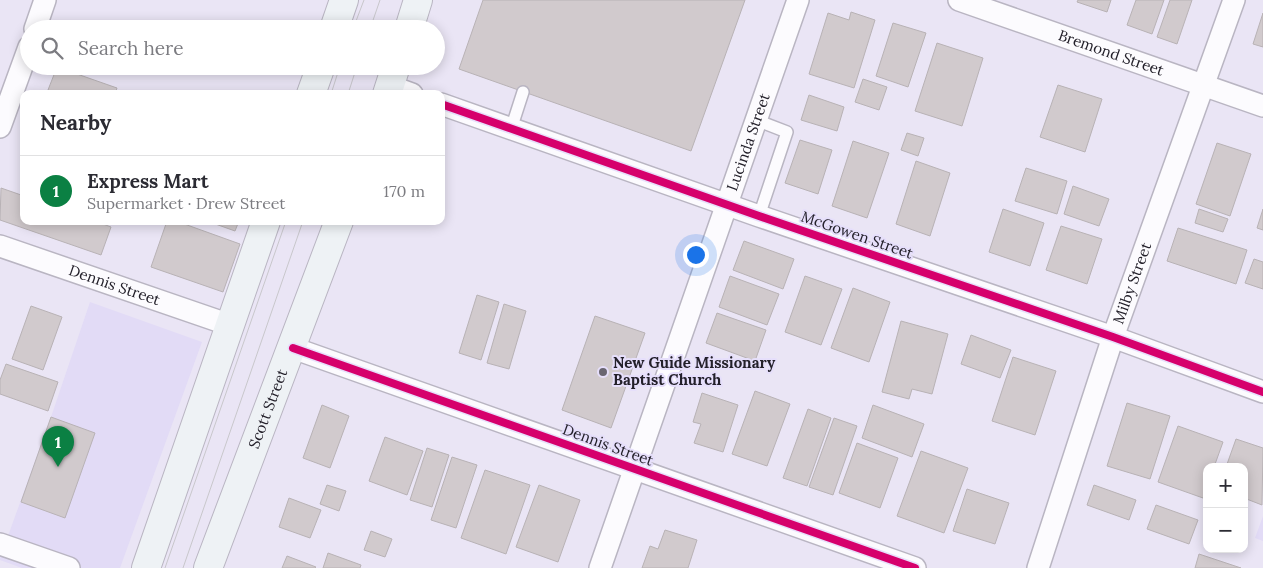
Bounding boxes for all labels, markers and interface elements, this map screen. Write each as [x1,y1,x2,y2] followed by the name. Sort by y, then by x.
[20,20,445,75] search box
[1056,25,1167,80] street label: Bremond Street
[38,34,66,62] icon: search
[78,36,184,60] text: Search here
[722,90,774,193] street label: Lucinda Street
[40,109,111,136] text: Nearby
[87,169,209,193] text: Express Mart
[53,181,59,201] text: 1
[383,181,425,201] text: 170 m
[87,193,285,213] text: Supermarket · Drew Street
[799,206,916,263] street label: McGowen Street
[1109,240,1155,326] street label: Milby Street
[683,242,709,268] your location
[66,260,163,309] street label: Dennis Street
[613,353,776,389] place label: New Guide Missionary Baptist Church
[244,366,291,451] street label: Scott Street
[597,366,609,378] marker: New Guide Missionary Baptist Church
[560,419,656,470] street label: Dennis Street
[42,426,74,467] pin: 1
[1203,463,1248,553] map controls
[1203,463,1248,508] button: +
[1203,508,1248,553] button: −

